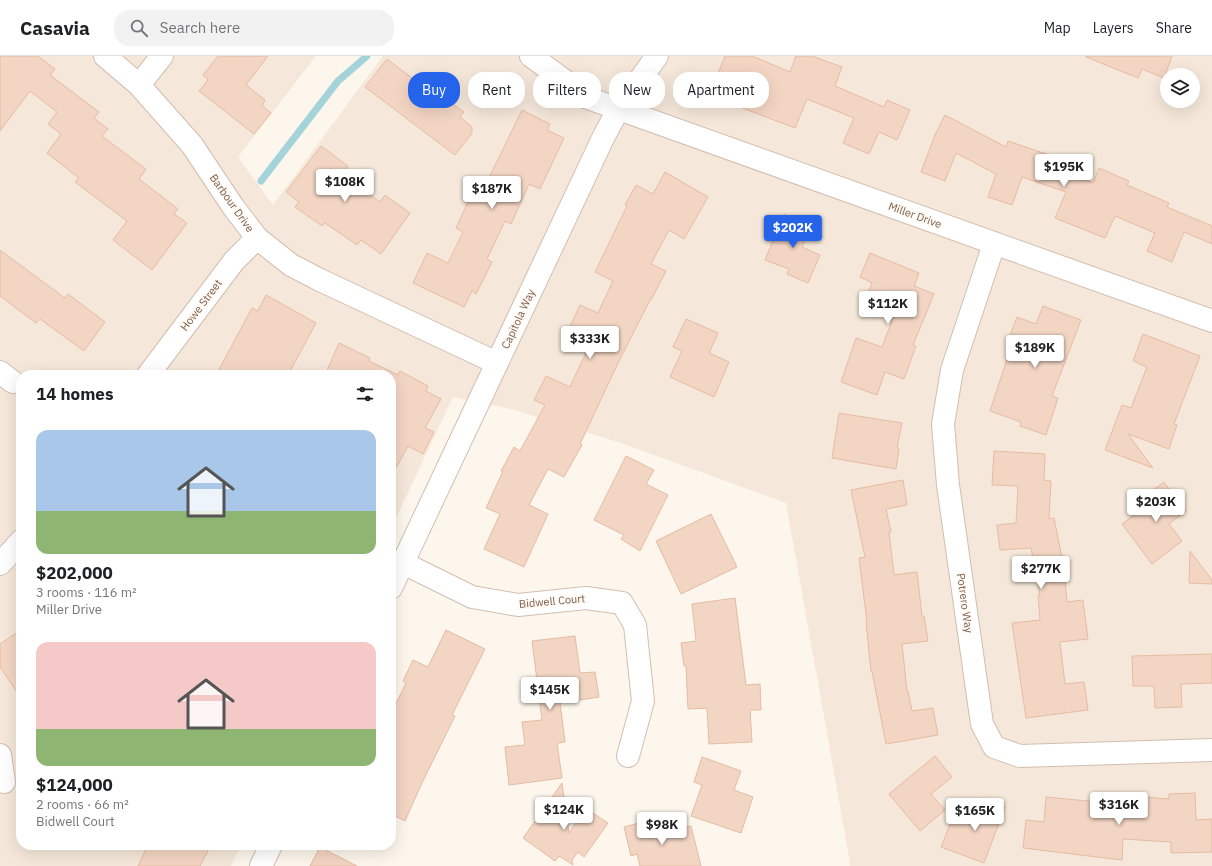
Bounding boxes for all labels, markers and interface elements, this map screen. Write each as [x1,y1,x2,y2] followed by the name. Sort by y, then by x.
[114,10,394,46] search box
[20,16,90,40] text: Casavia
[128,17,150,39] icon: search
[160,18,240,37] text: Search here
[1044,19,1071,37] text: Map
[1093,19,1134,37] text: Layers
[1156,19,1192,37] text: Share
[1160,68,1200,108] map controls
[1160,68,1200,108] button: layers
[408,72,460,108] chip: Buy
[468,72,525,108] chip: Rent
[533,72,601,108] chip: Filters
[609,72,665,108] chip: New
[673,72,769,108] chip: Apartment
[1036,154,1092,188] pin: $195K
[1044,158,1084,175] text: $195K
[317,169,373,203] pin: $108K
[207,171,257,235] street label: Barbour Drive
[325,173,365,190] text: $108K
[464,176,520,210] pin: $187K
[472,180,512,197] text: $187K
[886,199,944,231] street label: Miller Drive
[765,215,821,249] pin: $202K
[773,219,813,236] text: $202K
[177,276,225,334] street label: Howe Street
[498,286,538,351] street label: Capitola Way
[860,291,916,325] pin: $112K
[868,295,908,312] text: $112K
[562,326,618,360] pin: $333K
[570,330,610,347] text: $333K
[1007,335,1063,369] pin: $189K
[1015,339,1055,356] text: $189K
[36,383,113,405] text: 14 homes
[354,383,376,405] icon: filters
[170,456,242,528] icon: home
[1128,489,1184,523] pin: $203K
[1136,493,1176,510] text: $203K
[1013,556,1069,590] pin: $277K
[1021,560,1061,577] text: $277K
[36,562,113,584] text: $202,000
[954,572,976,634] street label: Potrero Way
[36,584,137,601] text: 3 rooms · 116 m²
[518,591,586,611] street label: Bidwell Court
[36,601,102,618] text: Miller Drive
[170,668,242,740] icon: home
[522,677,578,711] pin: $145K
[530,681,570,698] text: $145K
[36,774,113,796] text: $124,000
[1091,792,1147,826] pin: $316K
[36,796,129,813] text: 2 rooms · 66 m²
[1099,796,1139,813] text: $316K
[536,797,592,831] pin: $124K
[947,798,1003,832] pin: $165K
[544,801,584,818] text: $124K
[955,802,995,819] text: $165K
[638,812,686,846] pin: $98K
[36,813,115,830] text: Bidwell Court
[646,816,678,833] text: $98K

